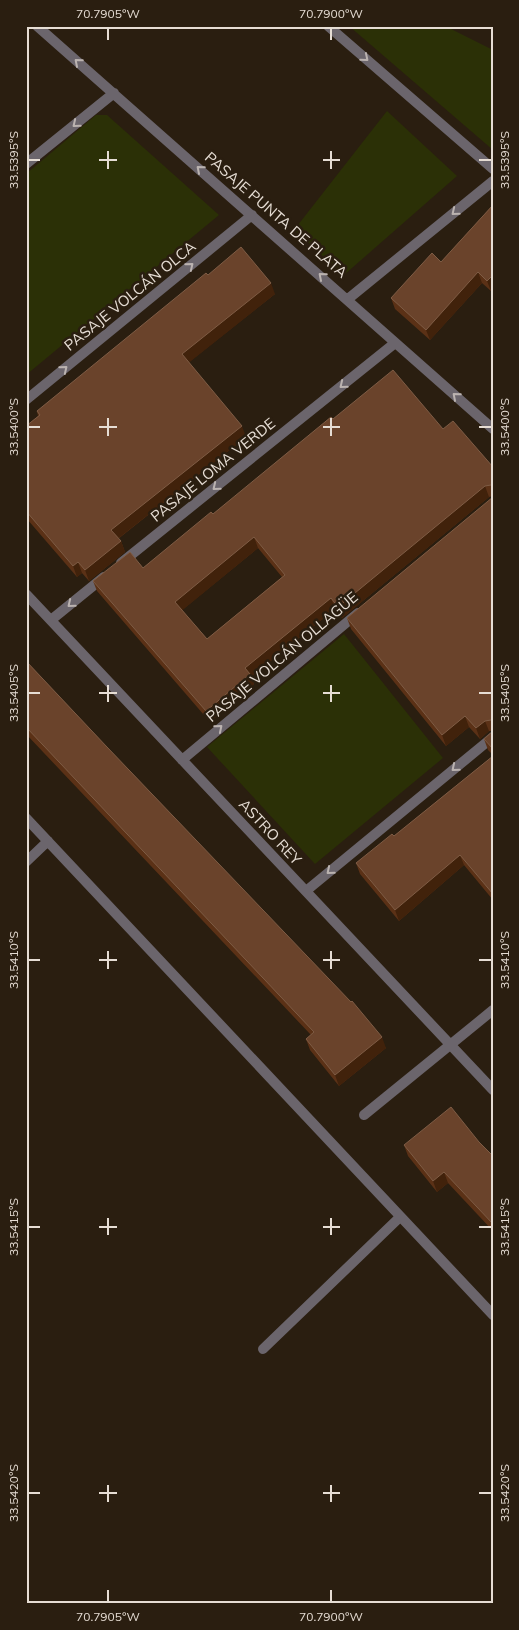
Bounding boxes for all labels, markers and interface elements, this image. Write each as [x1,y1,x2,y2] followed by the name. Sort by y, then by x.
[76,6,140,21] text: 70.7905°W
[299,6,363,21] text: 70.7900°W
[360,52,369,61] one-way arrow
[75,59,84,68] one-way arrow
[72,118,81,127] one-way arrow
[6,131,21,189] text: 33.5395°S
[497,131,512,189] text: 33.5395°S
[201,147,352,282] street label: PASAJE PUNTA DE PLATA
[197,166,206,175] one-way arrow
[452,206,461,214] one-way arrow
[60,237,199,355] street label: PASAJE VOLCÁN OLCA
[184,262,193,271] one-way arrow
[319,273,328,282] one-way arrow
[58,366,67,374] one-way arrow
[339,379,348,388] one-way arrow
[453,393,462,402] one-way arrow
[6,398,21,456] text: 33.5400°S
[497,398,512,456] text: 33.5400°S
[147,413,279,526] street label: PASAJE LOMA VERDE
[213,481,222,489] one-way arrow
[202,587,362,726] street label: PASAJE VOLCÁN OLLAGÜE
[68,598,77,606] one-way arrow
[6,664,21,722] text: 33.5405°S
[497,664,512,722] text: 33.5405°S
[214,725,223,734] one-way arrow
[452,762,461,770] one-way arrow
[235,795,306,869] street label: ASTRO REY
[327,866,336,874] one-way arrow
[6,931,21,989] text: 33.5410°S
[497,931,512,989] text: 33.5410°S
[6,1198,21,1256] text: 33.5415°S
[497,1198,512,1256] text: 33.5415°S
[6,1464,21,1522] text: 33.5420°S
[497,1464,512,1522] text: 33.5420°S
[76,1609,140,1624] text: 70.7905°W
[299,1609,363,1624] text: 70.7900°W

